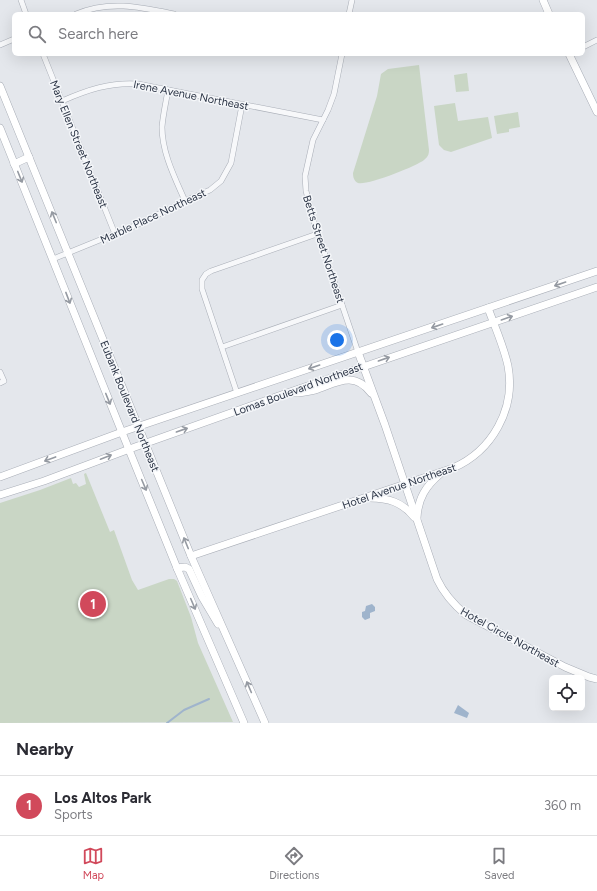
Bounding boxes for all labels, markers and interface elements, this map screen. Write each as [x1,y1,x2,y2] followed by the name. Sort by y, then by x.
[12,12,585,56] search box
[26,23,48,45] icon: search
[58,25,138,43] text: Search here
[47,78,110,210] street label: Mary Ellen Street Northeast
[132,78,250,113] street label: Irene Avenue Northeast
[17,171,24,183] one-way arrow
[98,186,208,247] street label: Marble Place Northeast
[300,194,347,305] street label: Betts Street Northeast
[49,212,57,224] one-way arrow
[554,281,567,288] one-way arrow
[65,292,73,304] one-way arrow
[501,314,514,321] one-way arrow
[431,323,444,330] one-way arrow
[327,330,347,350] your location
[97,339,162,474] street label: Eubank Boulevard Northeast
[378,355,390,363] one-way arrow
[232,360,364,419] street label: Lomas Boulevard Northeast
[307,364,320,371] one-way arrow
[105,393,113,405] one-way arrow
[176,426,188,434] one-way arrow
[100,453,112,461] one-way arrow
[43,456,56,463] one-way arrow
[340,461,458,512] street label: Hotel Avenue Northeast
[140,478,148,490] one-way arrow
[181,537,189,549] one-way arrow
[80,589,106,619] pin: 1
[190,597,197,609] one-way arrow
[458,605,561,670] street label: Hotel Circle Northeast
[549,675,585,711] map controls
[549,675,585,711] button: locate
[245,682,253,694] one-way arrow
[16,739,74,759] text: Nearby
[54,789,152,807] text: Los Altos Park
[26,798,32,813] text: 1
[544,798,581,813] text: 360 m
[54,807,93,822] text: Sports
[82,845,104,882] tab: Map
[269,845,319,882] tab: Directions
[484,845,515,882] tab: Saved

